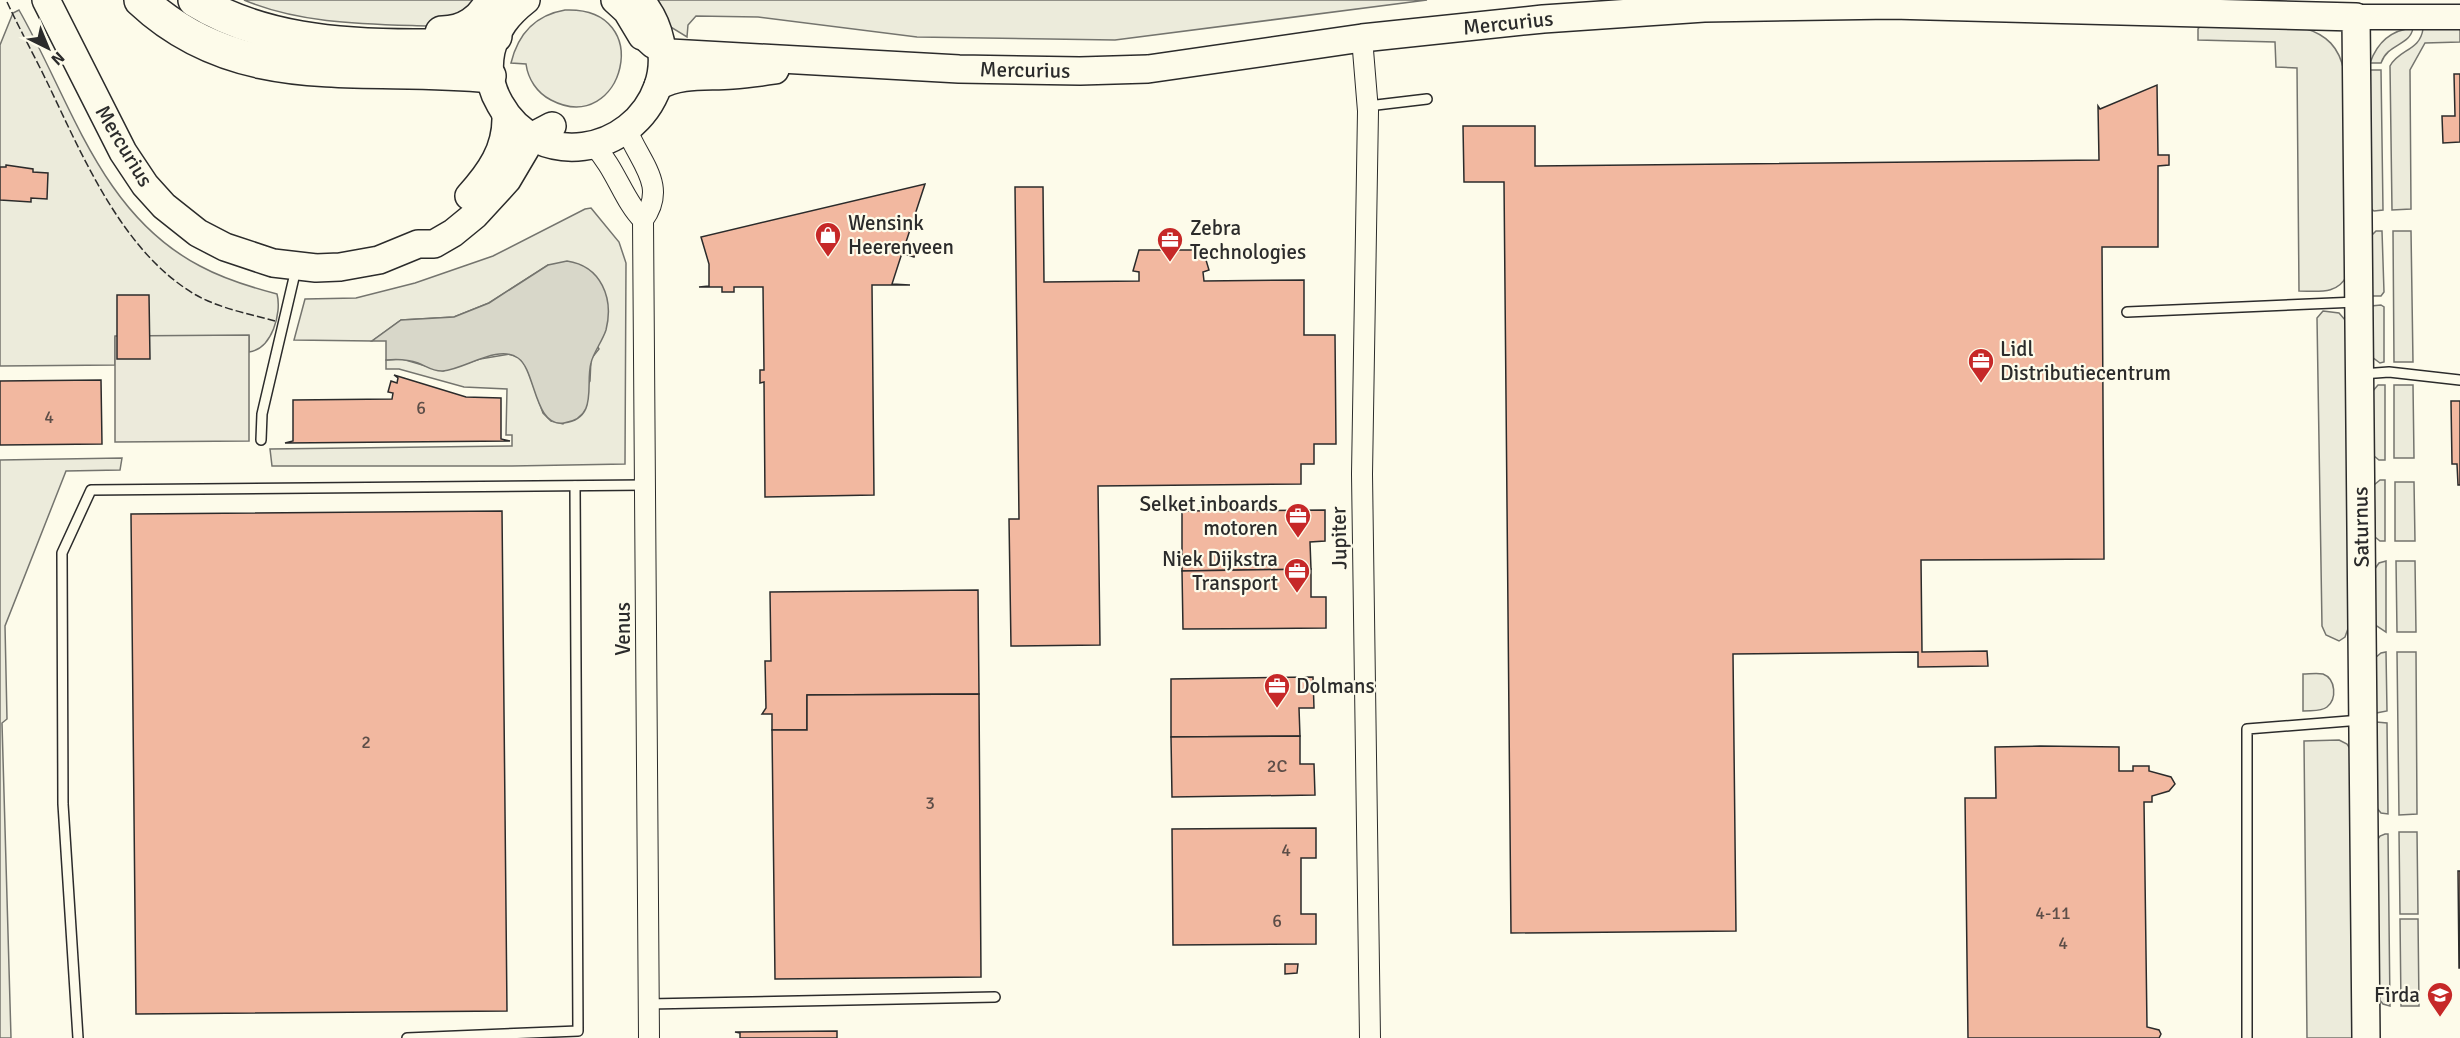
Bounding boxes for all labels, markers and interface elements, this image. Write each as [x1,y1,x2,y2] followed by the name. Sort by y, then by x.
[1462,5,1554,41] street label: Mercurius
[18,18,78,78] north arrow
[47,47,68,69] text: N
[979,56,1071,84] street label: Mercurius
[90,100,158,192] street label: Mercurius
[848,210,954,260] place label: Wensink Heerenveen
[1190,215,1306,265] place label: Zebra Technologies
[813,220,843,258] shop icon: Wensink Heerenveen
[1155,225,1185,263] office icon: Zebra Technologies
[2000,336,2171,386] place label: Lidl Distributiecentrum
[1966,346,1996,384] office icon: Lidl Distributiecentrum
[416,397,426,419] house number: 6
[44,406,54,428] house number: 4
[2347,486,2375,568] street label: Saturnus
[1139,491,1278,541] place label: Selket inboards motoren
[1283,501,1313,539] office icon: Selket inboards motoren
[1325,506,1353,570] street label: Jupiter
[1162,546,1278,596] place label: Niek Dijkstra Transport
[1282,556,1312,594] office icon: Niek Dijkstra Transport
[610,602,636,656] street label: Venus
[1262,671,1292,709] office icon: Dolmans
[1296,673,1375,699] place label: Dolmans
[361,731,371,753] house number: 2
[1267,755,1287,777] house number: 2C
[925,792,935,814] house number: 3
[1281,839,1291,861] house number: 4
[2035,902,2071,924] house number: 4-11
[1272,910,1282,932] house number: 6
[2058,932,2068,954] house number: 4
[2425,980,2455,1018] school or university icon: Firda
[2374,982,2420,1008] place label: Firda

